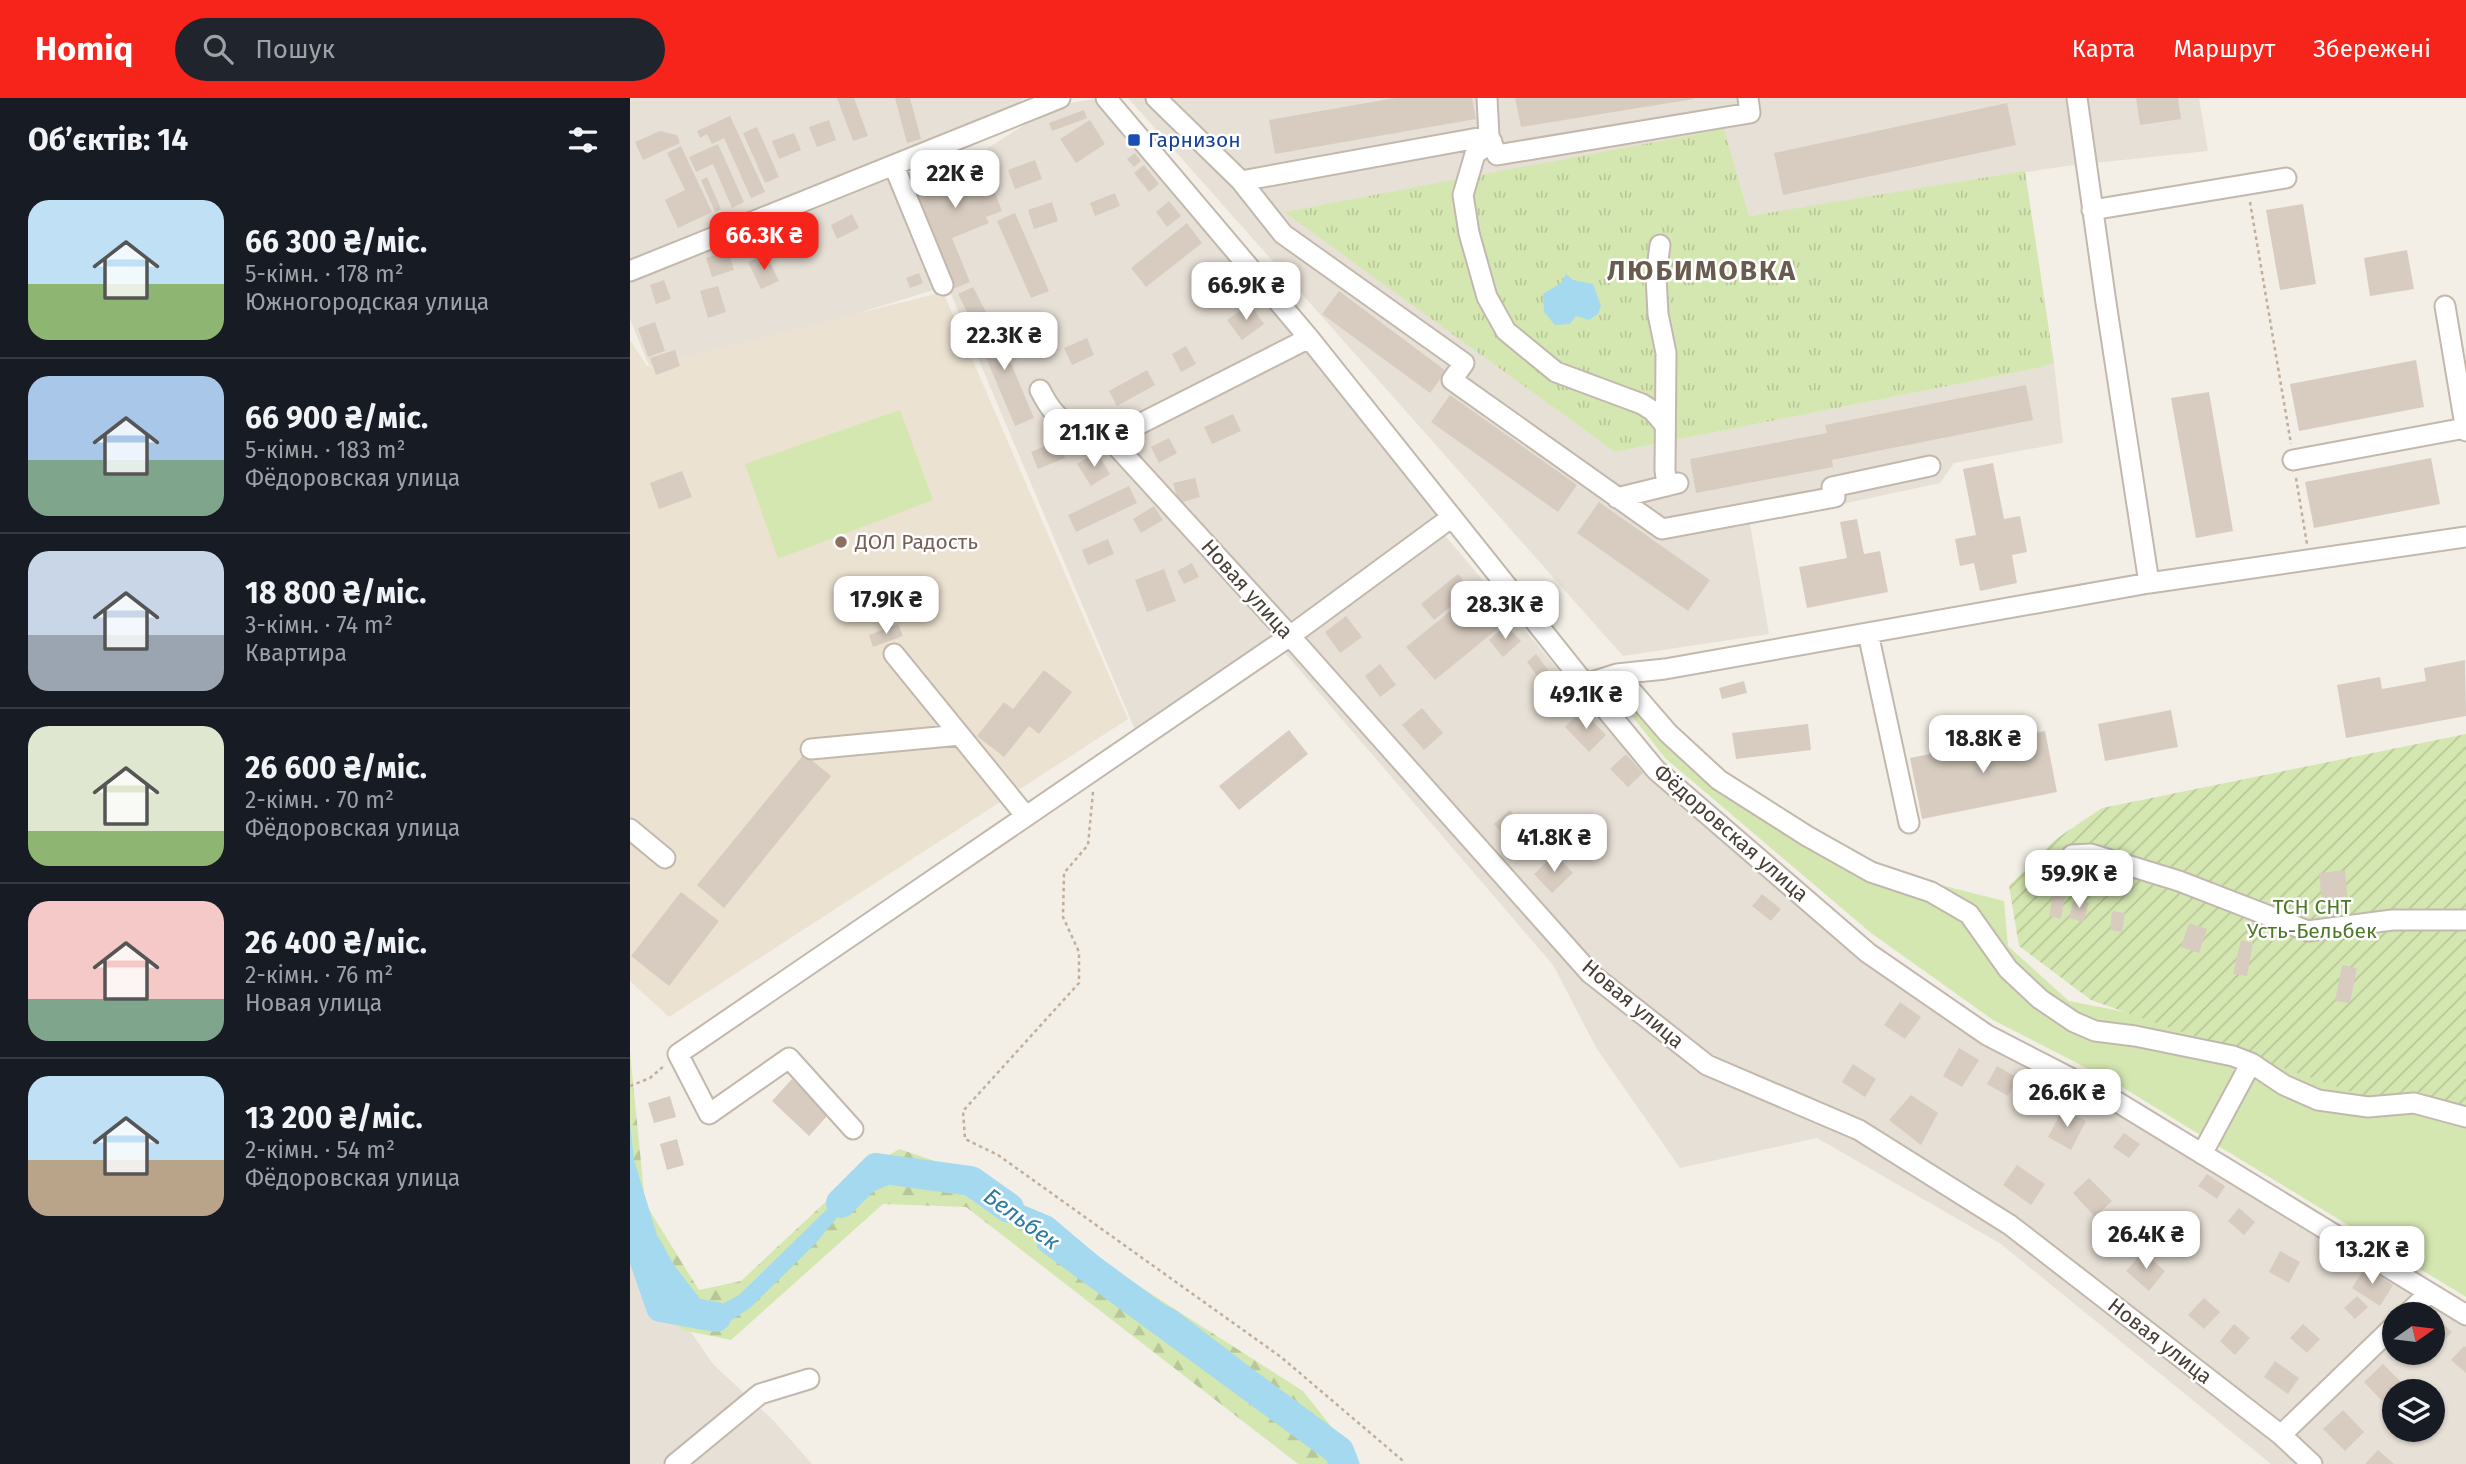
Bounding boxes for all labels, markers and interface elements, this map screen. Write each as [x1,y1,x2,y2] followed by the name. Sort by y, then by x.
[175,18,665,81] search box
[35,29,133,69] text: Homiq
[199,30,237,68] icon: search
[255,34,335,65] text: Пошук
[2072,35,2135,63] text: Карта
[2173,35,2275,63] text: Маршрут
[2313,35,2431,63] text: Збережені
[564,121,602,159] icon: filters
[28,122,188,158] text: Об’єктів: 14
[1148,127,1241,153] place label: Гарнизон
[1126,132,1142,148] marker: Гарнизон
[906,150,1004,210] pin: 22K ₴
[926,159,984,187] text: 22K ₴
[699,212,829,272] pin: 66.3K ₴
[725,221,803,249] text: 66.3K ₴
[245,224,427,260] text: 66 300 ₴/міс.
[84,228,168,312] icon: home
[1607,254,1797,287] district label: ЛЮБИМОВКА
[245,260,404,288] text: 5-кімн. · 178 m²
[1181,262,1311,322] pin: 66.9K ₴
[1207,271,1285,299] text: 66.9K ₴
[245,288,489,316] text: Южногородская улица
[939,313,1069,372] pin: 22.3K ₴
[967,321,1041,349] text: 22.3K ₴
[245,400,428,436] text: 66 900 ₴/міс.
[84,404,168,488] icon: home
[1029,410,1159,469] pin: 21.1K ₴
[1059,418,1129,446] text: 21.1K ₴
[245,436,406,464] text: 5-кімн. · 183 m²
[245,464,460,492] text: Фёдоровская улица
[854,529,978,555] place label: ДОЛ Радость
[833,534,849,550] marker: ДОЛ Радость
[1195,534,1299,644] street label: Новая улица
[245,575,426,611] text: 18 800 ₴/міс.
[821,576,951,636] pin: 17.9K ₴
[84,579,168,663] icon: home
[1440,582,1570,641] pin: 28.3K ₴
[850,585,922,613] text: 17.9K ₴
[1467,590,1543,618] text: 28.3K ₴
[245,611,393,639] text: 3-кімн. · 74 m²
[245,639,347,667] text: Квартира
[1521,672,1651,731] pin: 49.1K ₴
[1550,680,1622,708] text: 49.1K ₴
[1918,716,2048,775] pin: 18.8K ₴
[1945,724,2021,752] text: 18.8K ₴
[245,750,427,786] text: 26 600 ₴/міс.
[84,754,168,838] icon: home
[1648,759,1814,907] street label: Фёдоровская улица
[245,786,394,814] text: 2-кімн. · 70 m²
[245,814,460,842] text: Фёдоровская улица
[1489,814,1619,874] pin: 41.8K ₴
[1517,823,1591,851] text: 41.8K ₴
[2014,850,2144,910] pin: 59.9K ₴
[2041,859,2117,887] text: 59.9K ₴
[2247,894,2377,944] park label: ТСН СНТ Усть-Бельбек
[245,925,427,961] text: 26 400 ₴/міс.
[84,929,168,1013] icon: home
[1577,954,1689,1054] street label: Новая улица
[245,961,393,989] text: 2-кімн. · 76 m²
[245,989,382,1017] text: Новая улица
[2002,1070,2132,1129] pin: 26.6K ₴
[2029,1078,2105,1106] text: 26.6K ₴
[245,1100,423,1136] text: 13 200 ₴/міс.
[84,1104,168,1188] icon: home
[245,1136,395,1164] text: 2-кімн. · 54 m²
[245,1164,460,1192] text: Фёдоровская улица
[978,1182,1066,1256] water label: Бельбек
[2081,1212,2211,1271] pin: 26.4K ₴
[2108,1220,2184,1248] text: 26.4K ₴
[2307,1226,2437,1286] pin: 13.2K ₴
[2335,1235,2409,1263] text: 13.2K ₴
[2103,1292,2217,1390] street label: Новая улица
[2382,1302,2445,1365] north arrow
[2382,1302,2445,1442] map controls
[2382,1379,2445,1442] button: layers

